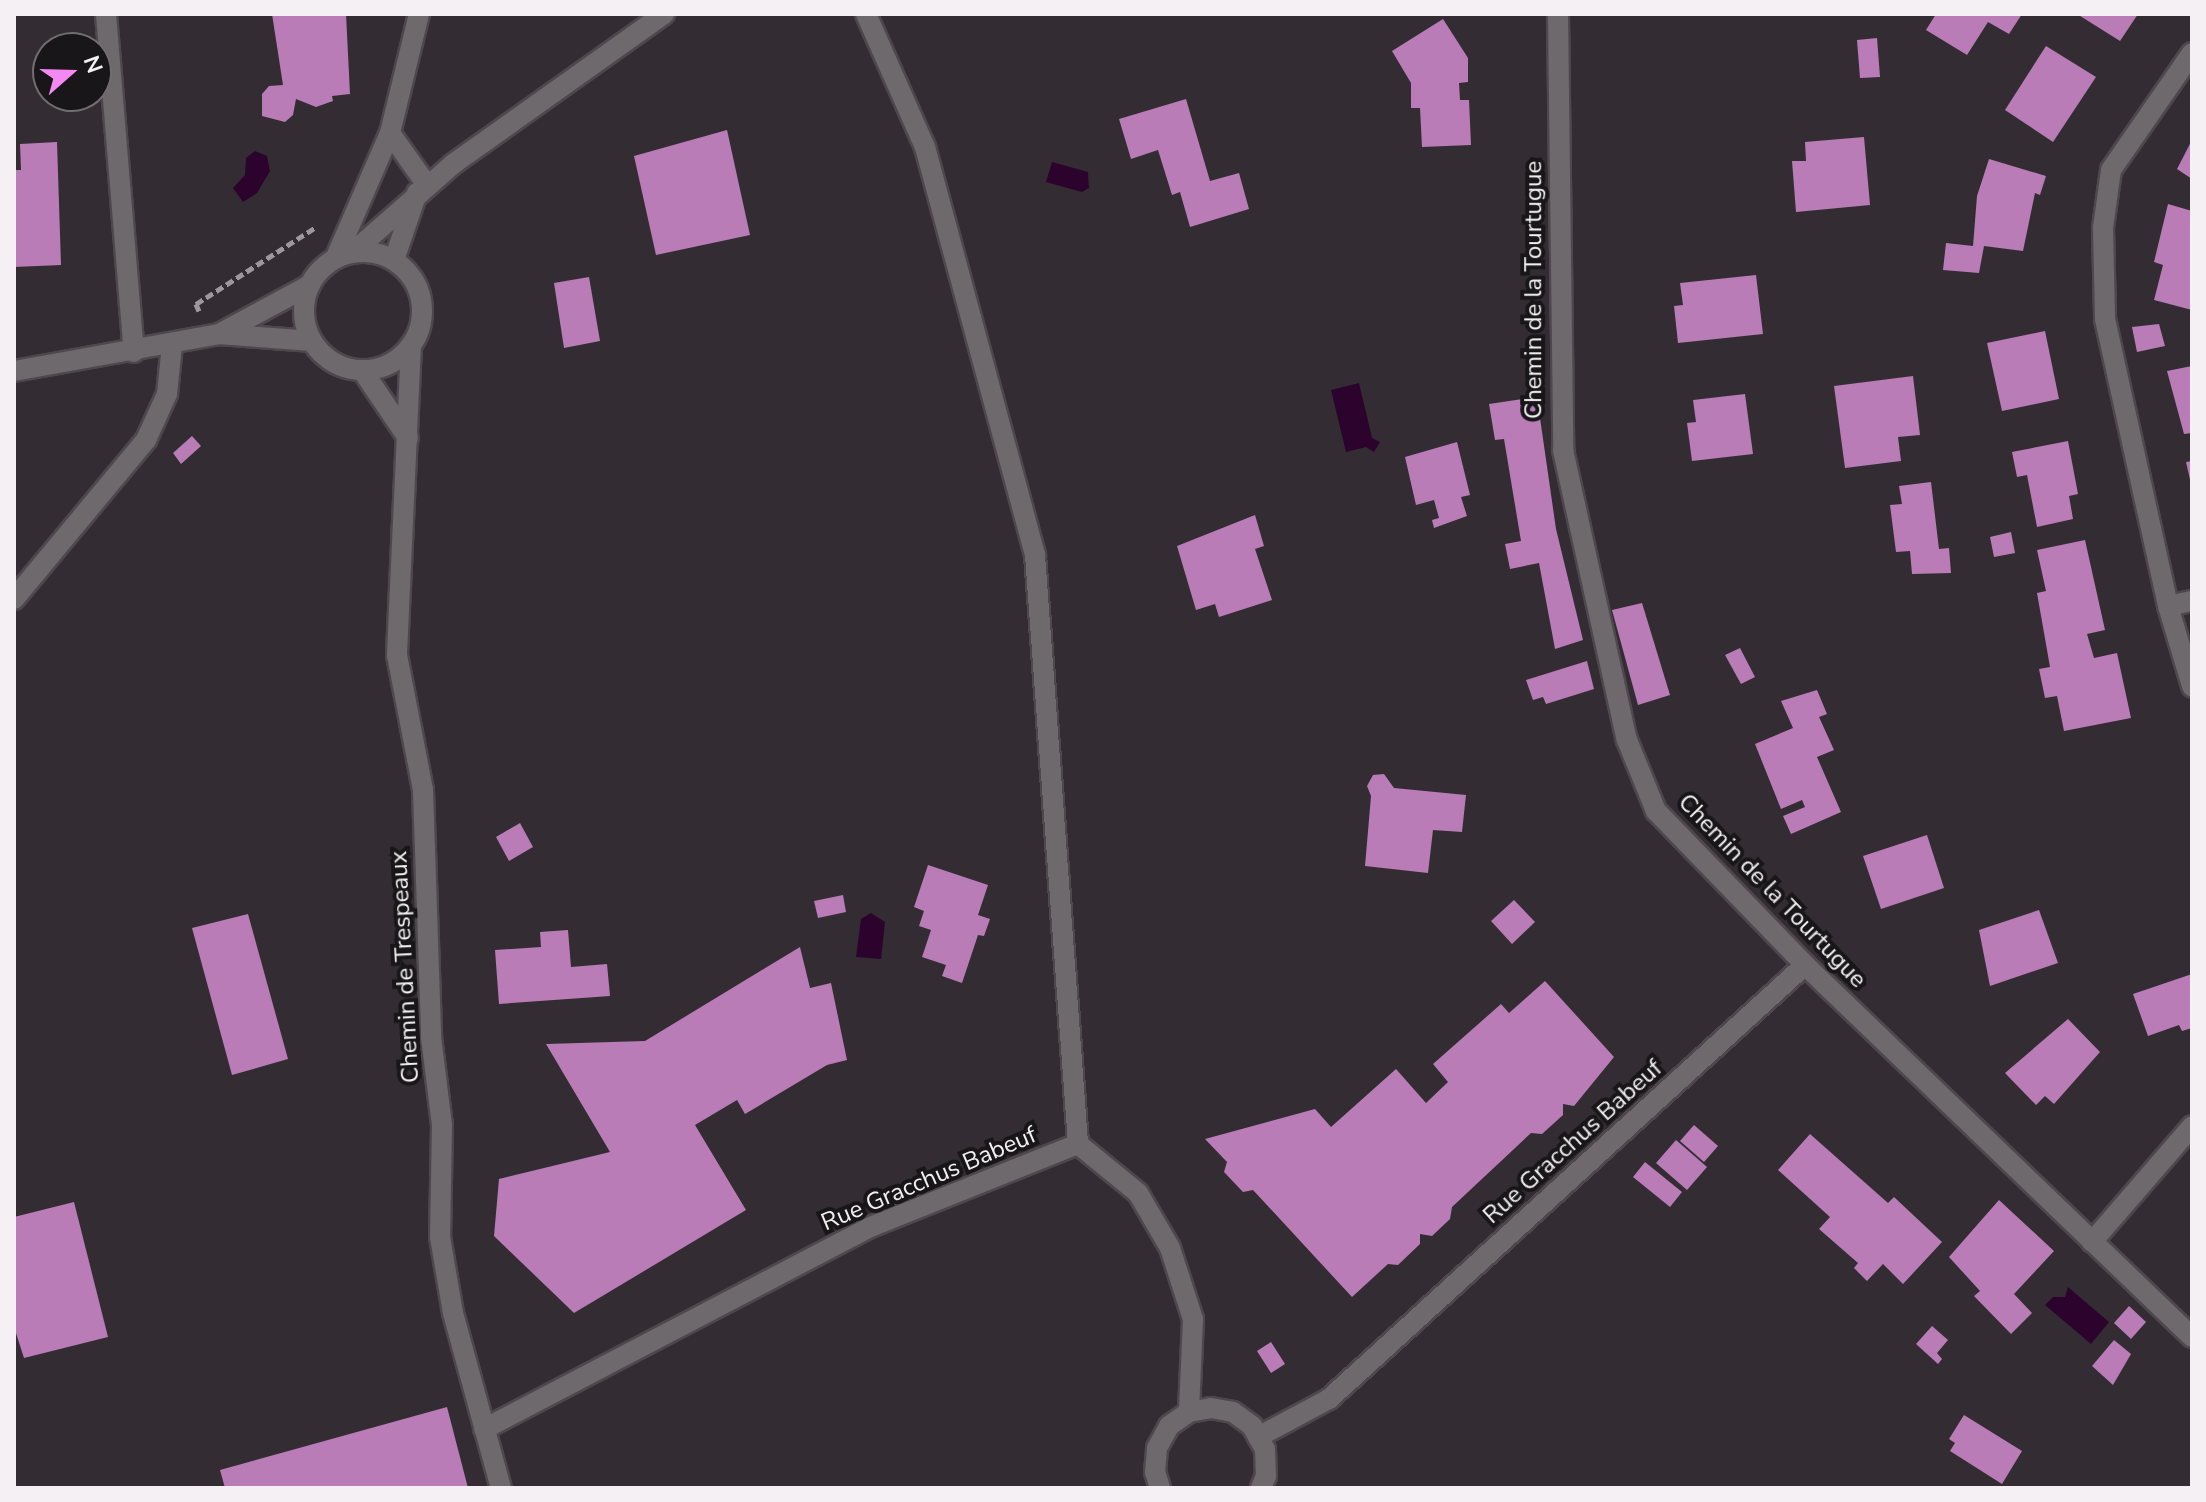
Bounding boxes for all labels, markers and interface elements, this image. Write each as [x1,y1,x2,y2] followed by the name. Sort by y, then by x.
[32,32,112,112] north arrow
[76,52,110,77] text: N
[1520,161,1548,419] street label: Chemin de la Tourtugue
[1672,788,1872,994] street label: Chemin de la Tourtugue
[385,850,425,1084] street label: Chemin de Trespeaux
[1478,1054,1668,1230] street label: Rue Gracchus Babeuf
[817,1121,1041,1237] street label: Rue Gracchus Babeuf

